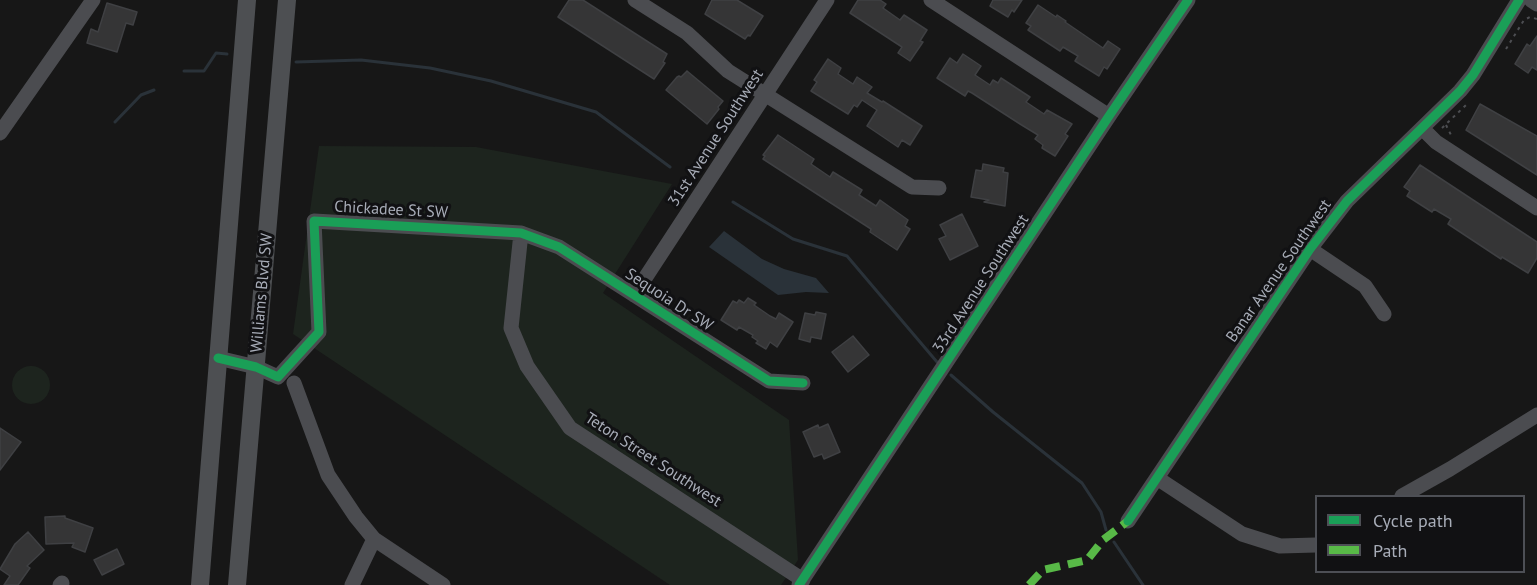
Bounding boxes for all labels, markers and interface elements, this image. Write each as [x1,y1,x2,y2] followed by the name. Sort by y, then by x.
[664,66,768,210] street label: 31st Avenue Southwest
[1222,196,1336,346] street label: Banar Avenue Southwest
[334,197,448,223] street label: Chickadee St SW
[929,211,1033,357] street label: 33rd Avenue Southwest
[247,233,277,353] street label: Williams Blvd SW
[622,265,716,335] street label: Sequoia Dr SW
[581,409,725,511] street label: Teton Street Southwest
[1315,495,1525,573] legend
[1373,509,1453,532] text: Cycle path
[1373,539,1407,562] text: Path

